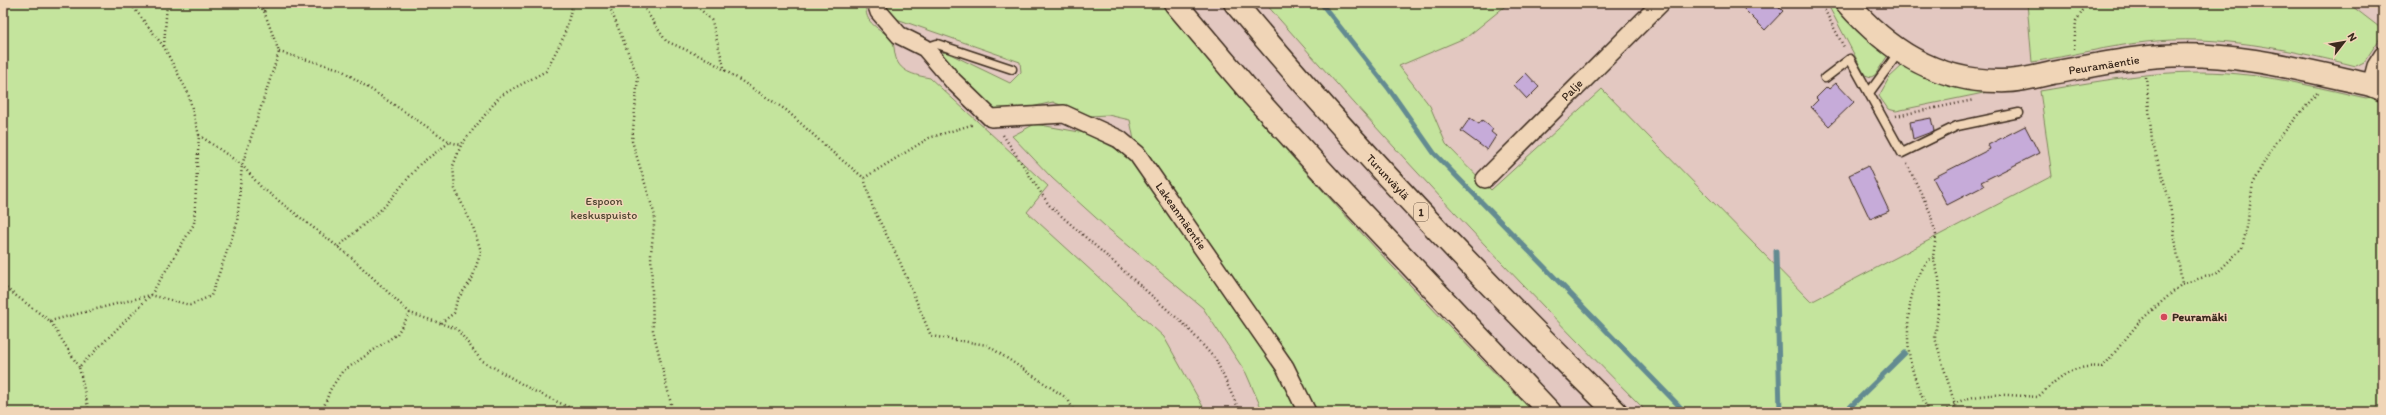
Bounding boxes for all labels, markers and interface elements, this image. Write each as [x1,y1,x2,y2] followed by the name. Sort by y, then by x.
[2324,22,2364,62] north arrow
[2345,31,2360,44] text: N
[2068,52,2141,78] street label: Peuramäentie
[1558,76,1586,104] street label: Palje
[1363,151,1413,203] street label: Turunväylä
[1153,180,1210,253] street label: Lakeanmäentie
[571,194,637,222] park label: Espoon keskuspuisto
[1414,203,1428,221] road number: 1
[2172,310,2227,324] place label: Peuramäki
[2159,312,2169,322] marker: Peuramäki

